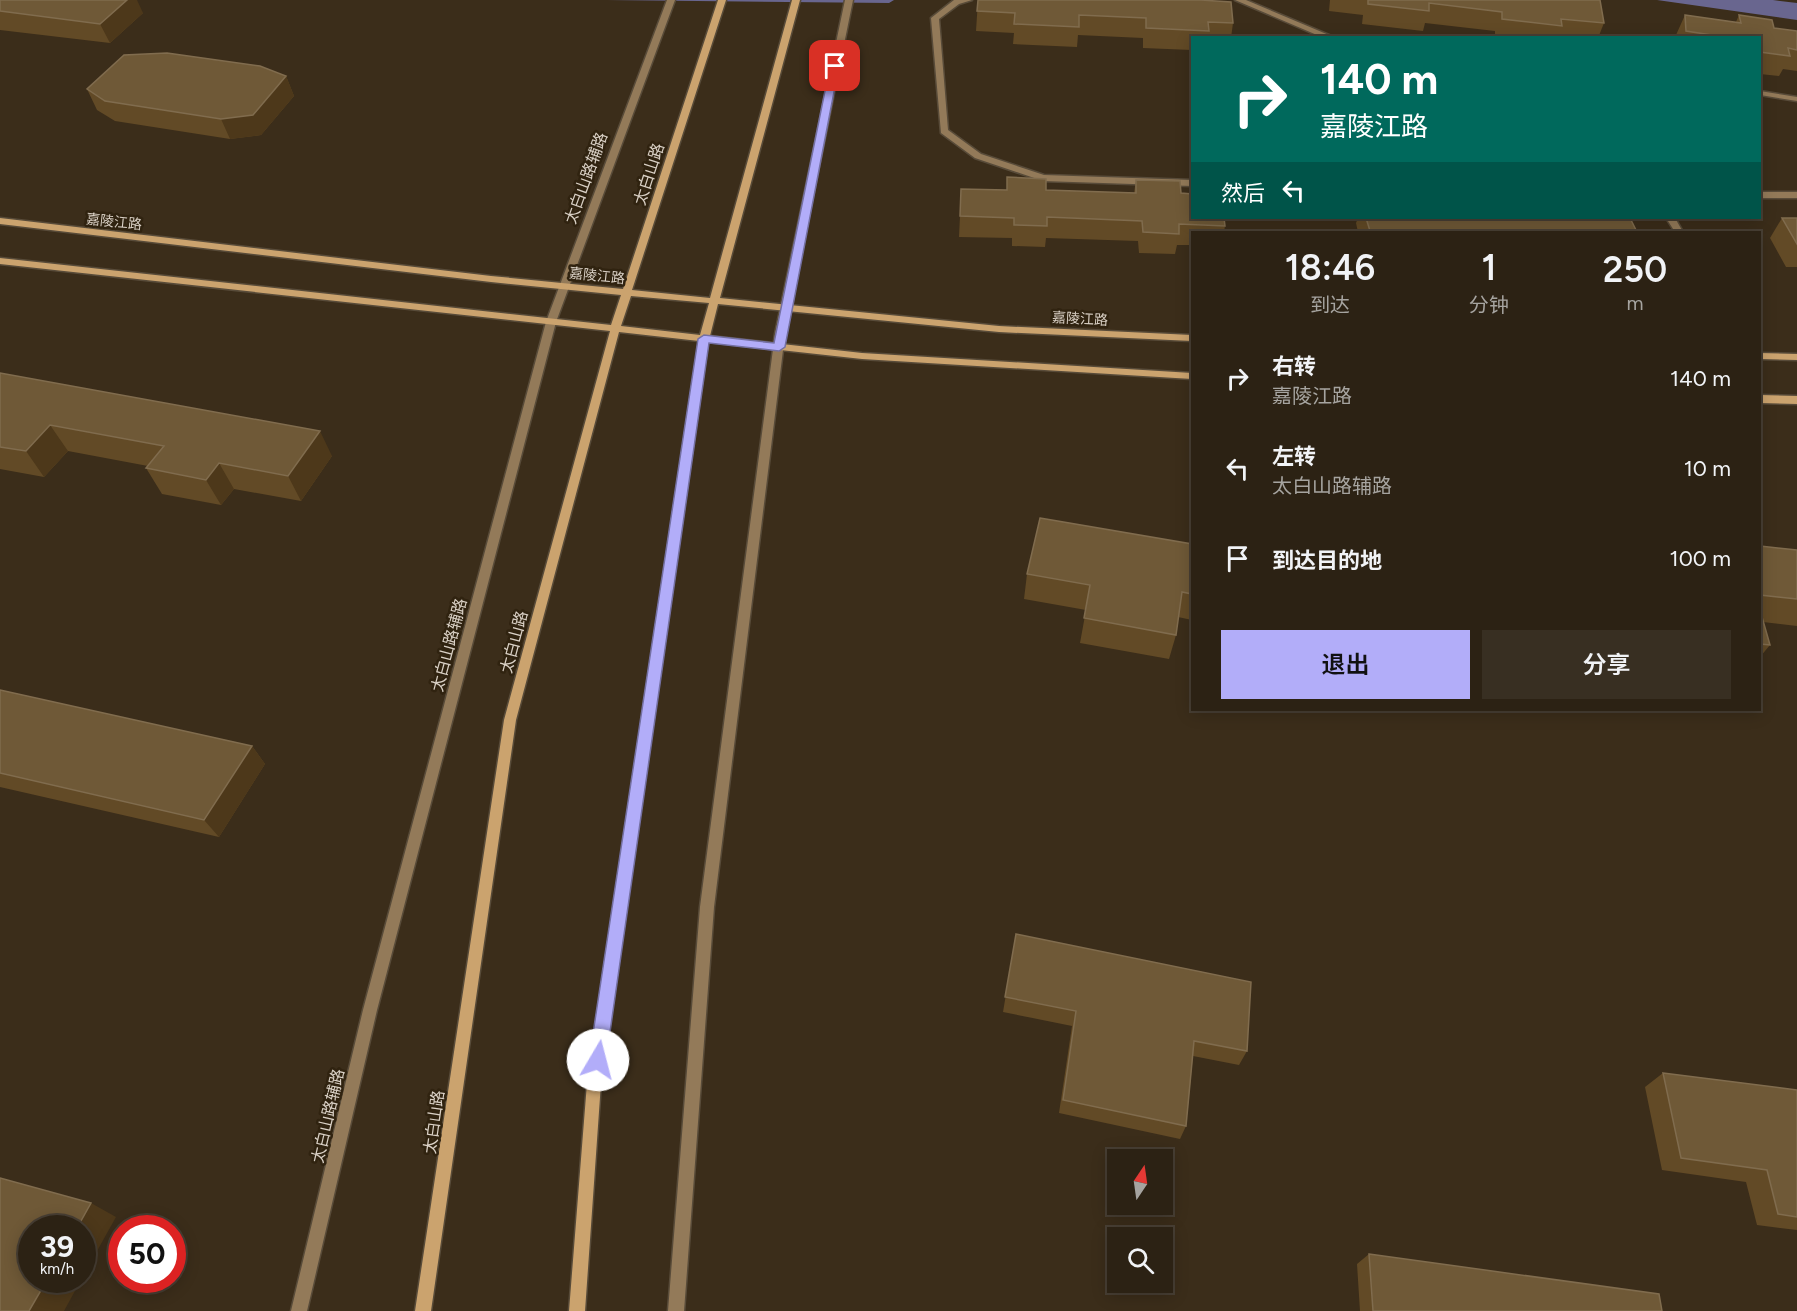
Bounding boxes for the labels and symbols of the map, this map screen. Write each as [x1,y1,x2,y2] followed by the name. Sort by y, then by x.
[809,40,860,91] pin
[561,130,611,226] street label: 太白山路辅路
[630,141,668,207] street label: 太白山路
[85,211,143,233] street label: 嘉陵江路
[568,265,626,287] street label: 嘉陵江路
[1052,309,1108,329] street label: 嘉陵江路
[427,596,471,694] street label: 太白山路辅路
[497,609,531,675] street label: 太白山路
[566,1028,630,1092] position arrow
[308,1067,348,1165] street label: 太白山路辅路
[420,1089,448,1155] street label: 太白山路
[1107,1149,1173,1215] north arrow
[108,1215,186,1293] speed limit sign: 50

